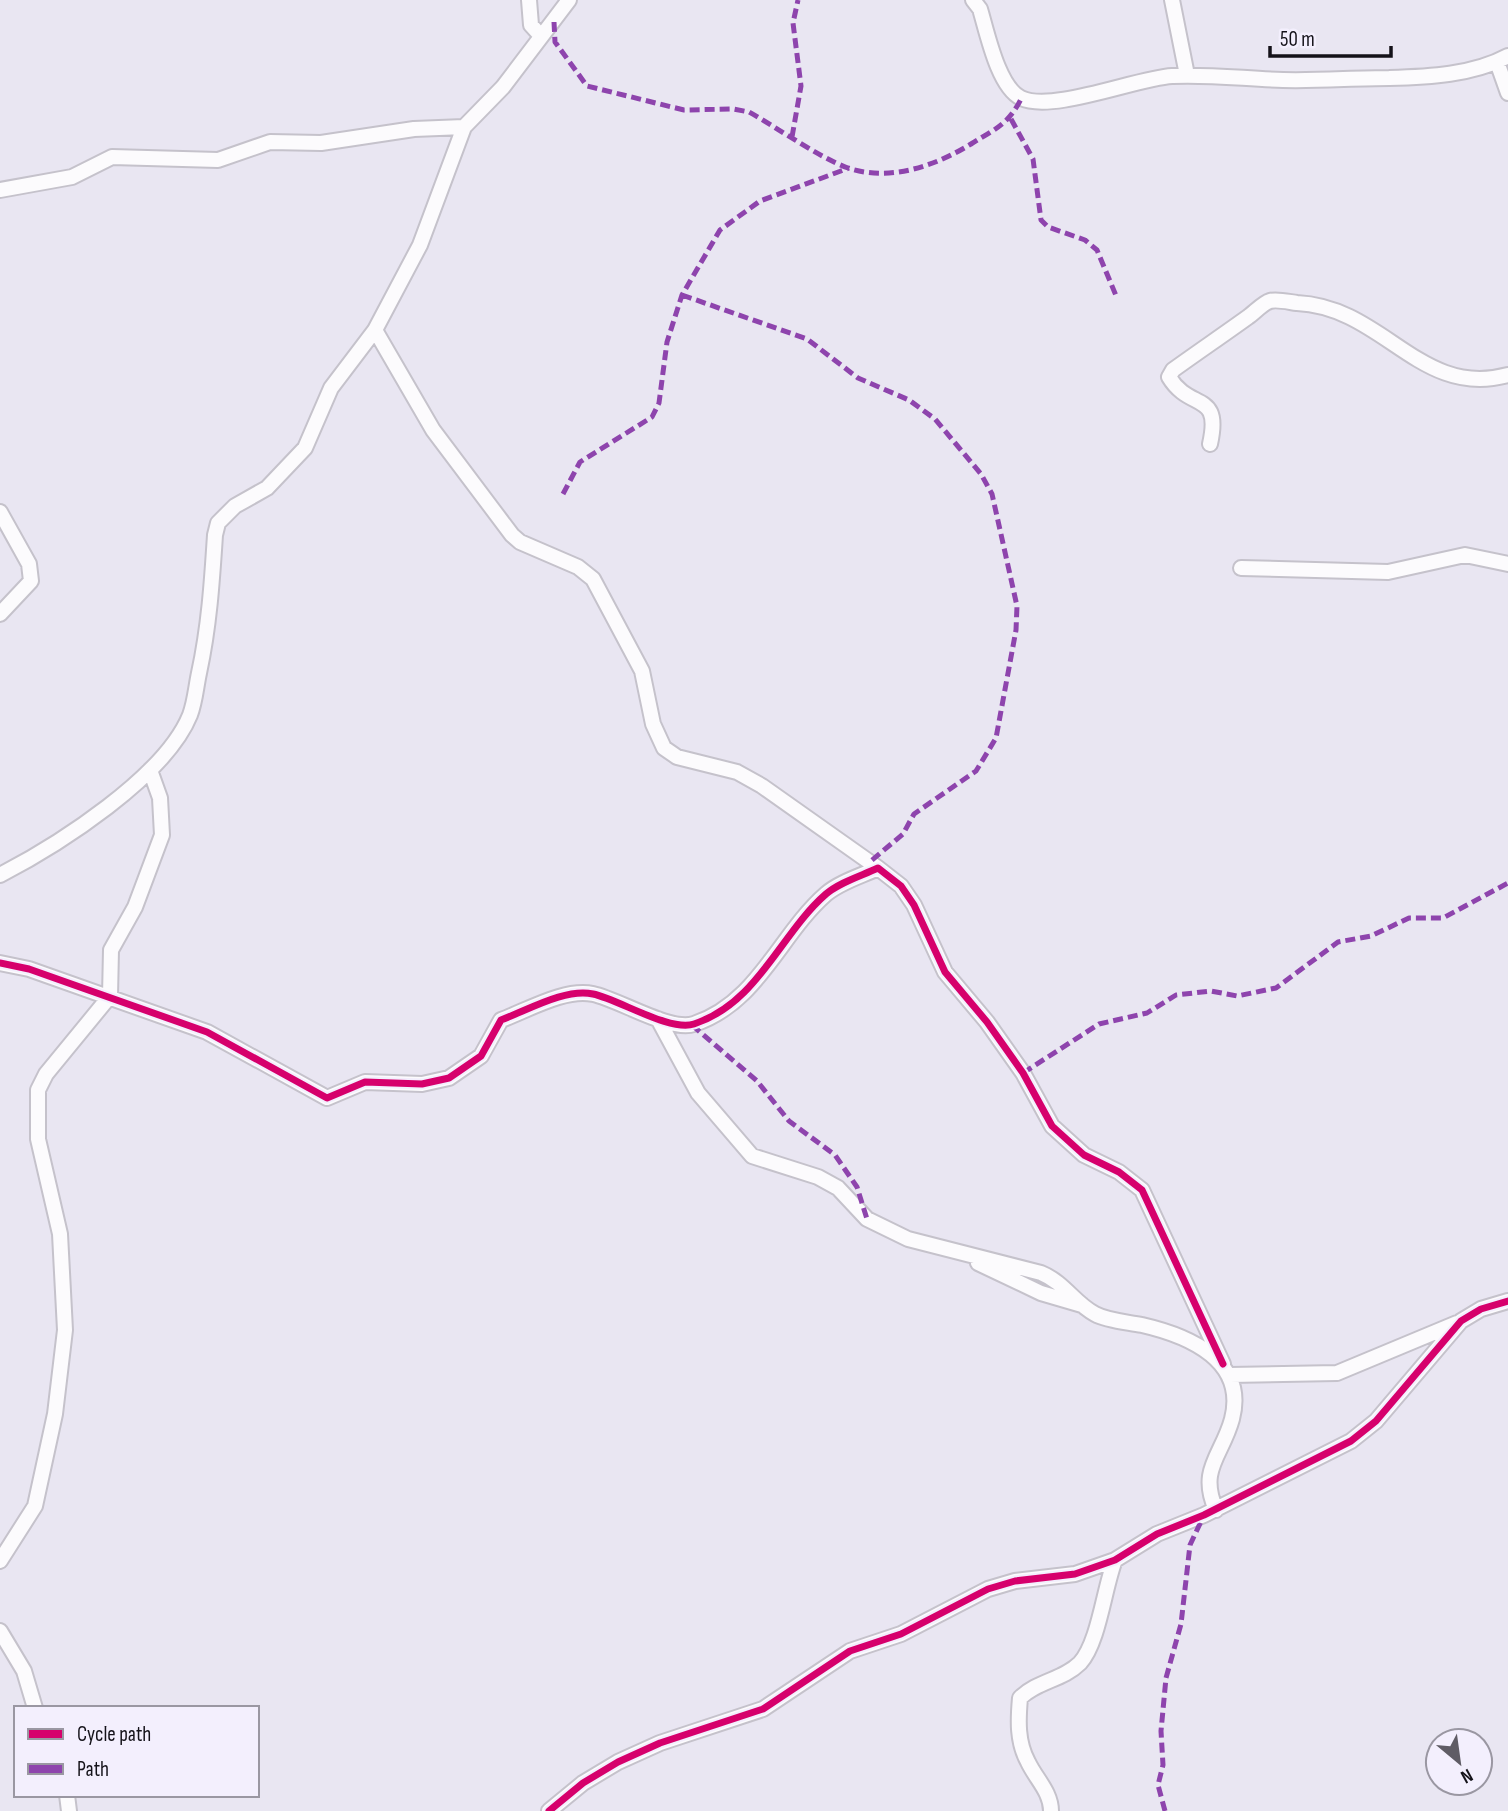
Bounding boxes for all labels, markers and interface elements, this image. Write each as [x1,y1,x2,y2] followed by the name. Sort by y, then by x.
[1270,14,1391,58] scale bar
[1280,27,1315,52] text: 50 m
[14,1706,259,1797] legend
[77,1722,151,1747] text: Cycle path
[1424,1727,1494,1797] north arrow
[77,1757,109,1782] text: Path
[1456,1763,1477,1788] text: N

